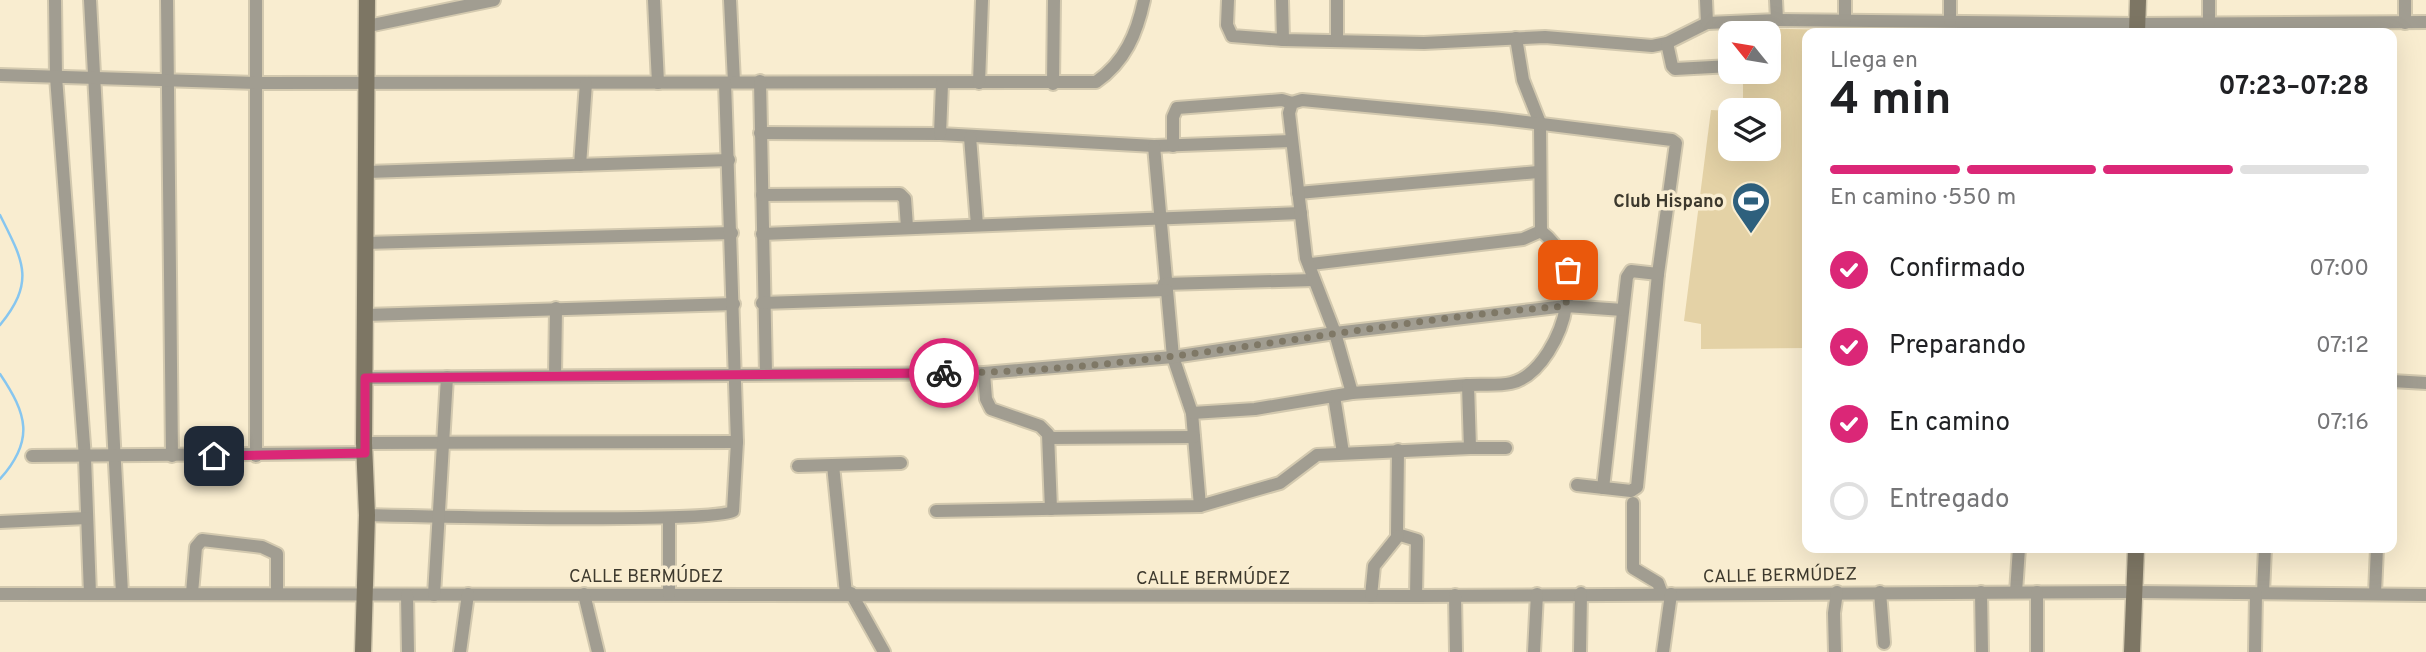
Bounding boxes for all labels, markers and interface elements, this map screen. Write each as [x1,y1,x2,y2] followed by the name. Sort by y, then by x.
[1718,21,1782,84] north arrow
[1718,21,1781,161] map controls
[1830,47,1918,76] text: Llega en
[2219,71,2369,104] text: 07:23–07:28
[1830,72,1952,131] text: 4 min
[1718,98,1781,161] button: layers
[1730,180,1772,235] sports icon: Club Hispano
[1830,184,2016,213] text: En camino · 550 m
[1613,191,1724,214] place label: Club Hispano
[1538,240,1598,300] pin
[1549,251,1587,289] icon: bag
[1830,251,1868,289] icon: check
[1889,253,2026,286] text: Confirmado
[2309,255,2369,284] text: 07:00
[1830,328,1868,366] icon: check
[1889,330,2026,363] text: Preparando
[2316,332,2369,361] text: 07:12
[909,338,979,408] courier
[925,354,963,392] icon: bike
[1830,405,1868,443] icon: check
[1889,407,2010,440] text: En camino
[2316,409,2369,438] text: 07:16
[184,426,244,486] pin
[195,437,233,475] icon: home
[1889,484,2009,517] text: Entregado
[1703,562,1857,589] street label: CALLE BERMÚDEZ
[569,564,723,589] street label: CALLE BERMÚDEZ
[1136,566,1290,591] street label: CALLE BERMÚDEZ

